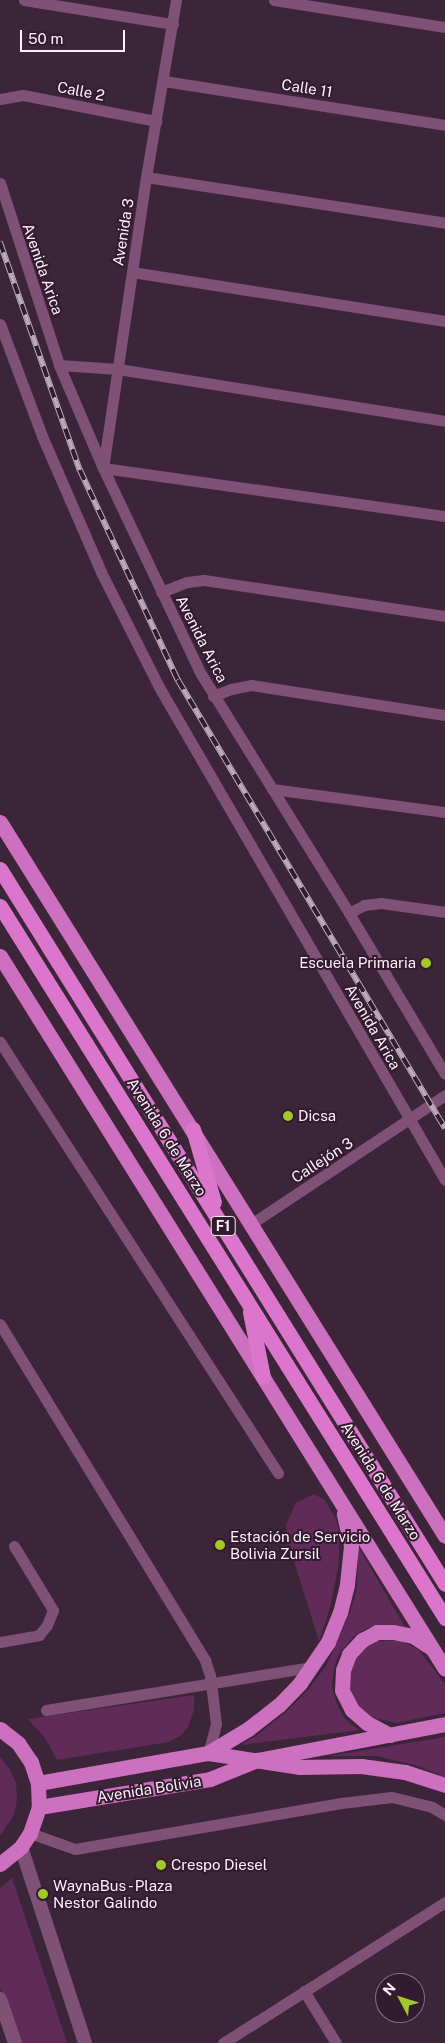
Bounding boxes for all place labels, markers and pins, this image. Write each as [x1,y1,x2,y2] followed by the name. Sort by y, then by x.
[299,954,416,972] place label: Escuela Primaria
[420,957,432,969] marker: Escuela Primaria
[298,1107,336,1125] place label: Dicsa
[282,1110,294,1122] marker: Dicsa
[230,1527,370,1562] place label: Estación de Servicio Bolivia Zursil
[214,1539,226,1551] marker: Estación de Servicio Bolivia Zursil
[171,1856,267,1874] place label: Crespo Diesel
[155,1859,167,1871] marker: Crespo Diesel
[53,1876,177,1911] place label: WaynaBus - Plaza Nestor Galindo
[37,1888,49,1900] marker: WaynaBus - Plaza Nestor Galindo

